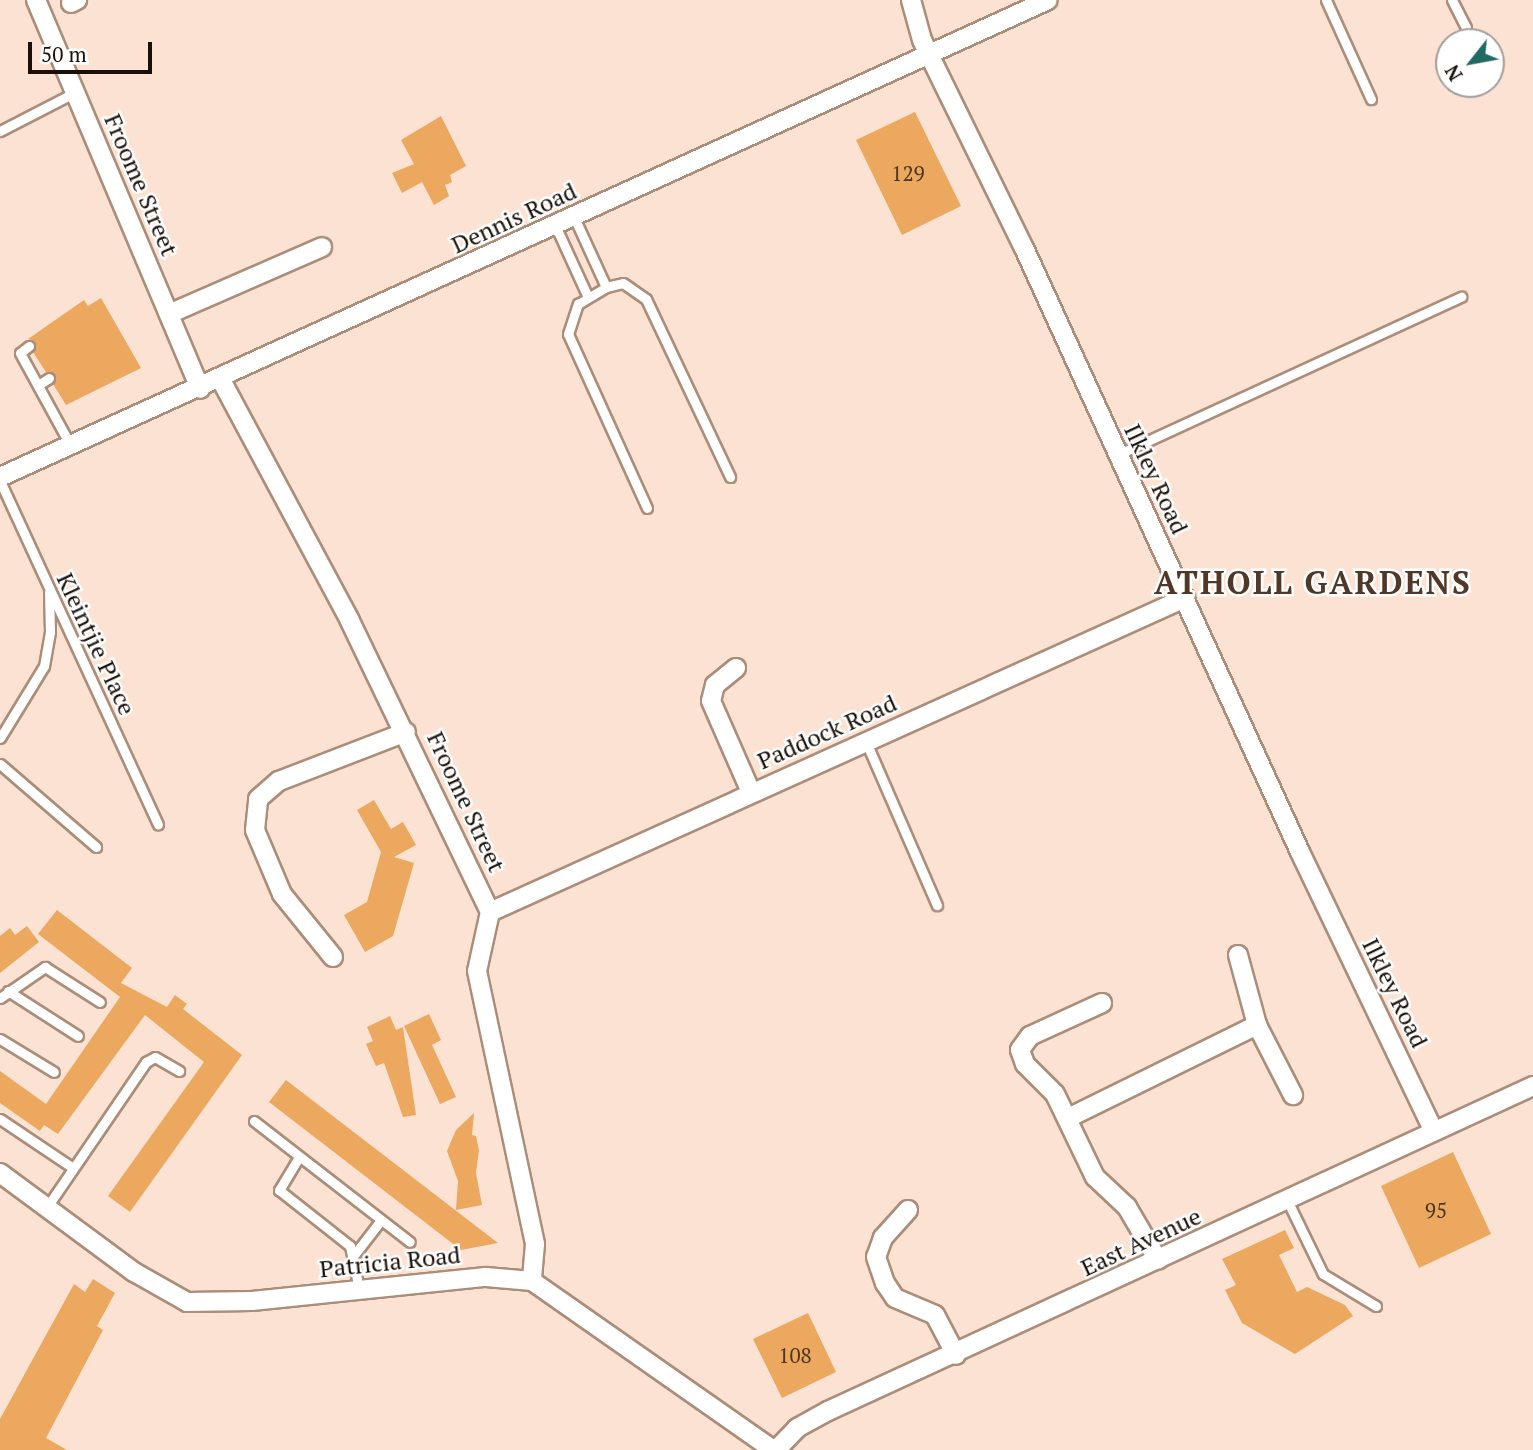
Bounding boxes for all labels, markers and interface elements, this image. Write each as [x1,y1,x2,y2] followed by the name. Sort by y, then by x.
[32,28,156,72] scale bar
[1435,28,1505,98] north arrow
[41,40,87,68] text: 50 m
[1439,60,1468,86] text: N
[98,110,184,260] street label: Froome Street
[891,160,925,186] house number: 129
[447,177,581,259] street label: Dennis Road
[1118,419,1194,539] street label: Ilkley Road
[1156,563,1470,601] district label: ATHOLL GARDENS
[50,568,142,720] street label: Kleintjie Place
[753,688,901,776] street label: Paddock Road
[421,727,511,877] street label: Froome Street
[1356,933,1434,1053] street label: Ilkley Road
[1425,1197,1447,1223] house number: 95
[1076,1202,1206,1282] street label: East Avenue
[318,1240,462,1284] street label: Patricia Road
[778,1342,812,1368] house number: 108

